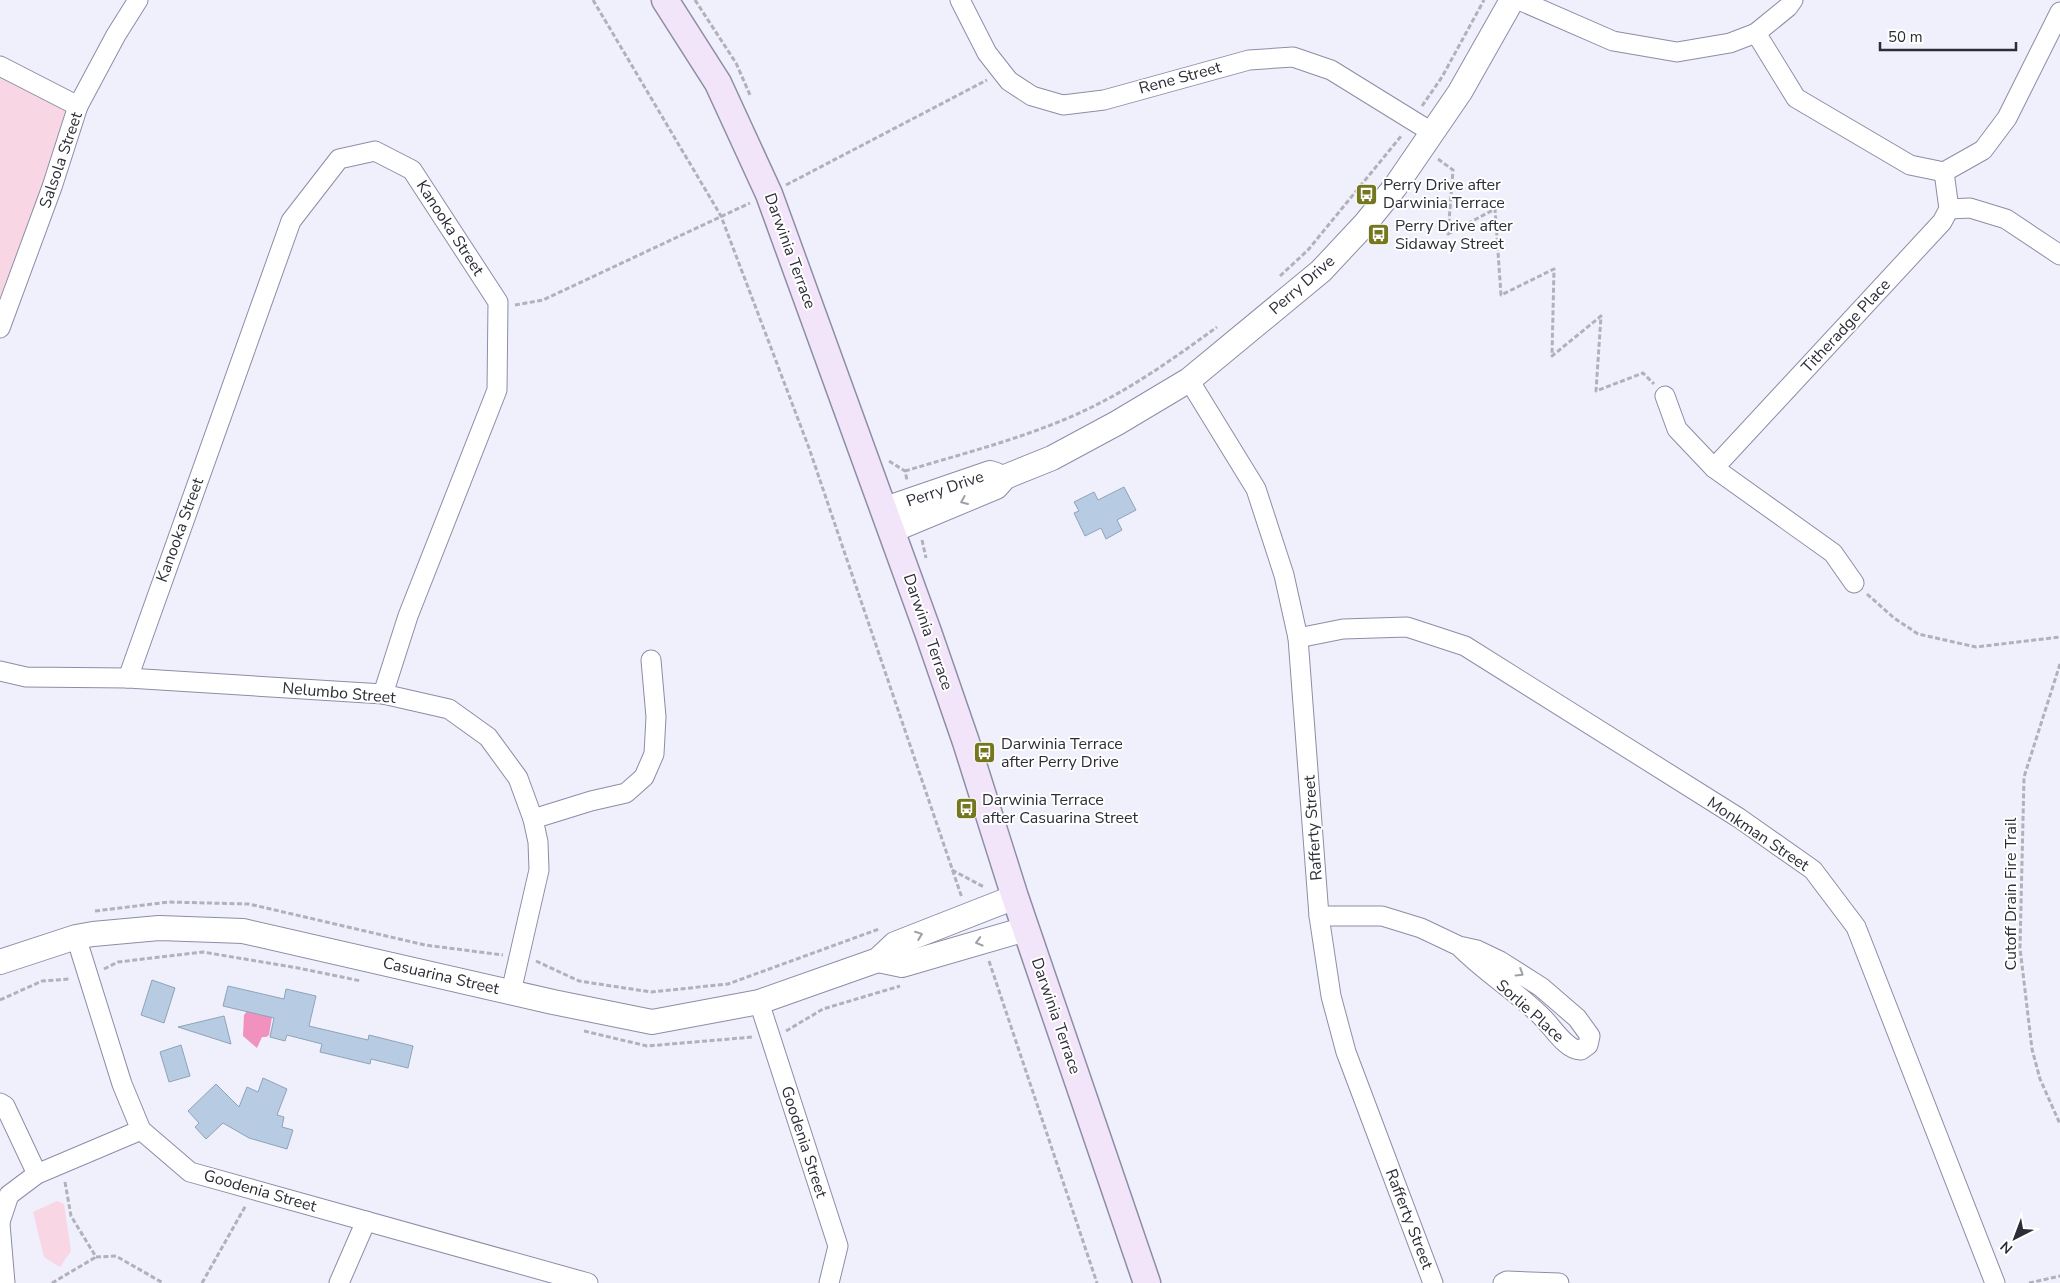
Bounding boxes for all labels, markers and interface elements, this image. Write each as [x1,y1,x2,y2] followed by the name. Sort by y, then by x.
[1880,20,2016,52] scale bar
[1888,27,1923,47] text: 50 m
[1136,56,1224,100] street label: Rene Street
[34,109,88,211] street label: Salsola Street
[1383,174,1505,214] place label: Perry Drive after Darwinia Terrace
[411,176,489,280] street label: Kanooka Street
[1355,182,1379,206] bus stop icon: Perry Drive after Darwinia Terrace
[759,190,821,312] street label: Darwinia Terrace
[1395,215,1513,255] place label: Perry Drive after Sidaway Street
[1367,223,1391,247] bus stop icon: Perry Drive after Sidaway Street
[1264,250,1340,320] street label: Perry Drive
[1797,274,1895,378] street label: Titheradge Place
[903,465,987,513] street label: Perry Drive
[151,474,209,585] street label: Kanooka Street
[960,495,968,505] one-way arrow
[898,571,958,693] street label: Darwinia Terrace
[281,677,397,709] street label: Nelumbo Street
[1001,733,1123,773] place label: Darwinia Terrace after Perry Drive
[973,741,997,765] bus stop icon: Darwinia Terrace after Perry Drive
[1298,774,1328,881] street label: Rafferty Street
[982,789,1139,829] place label: Darwinia Terrace after Casuarina Street
[1703,792,1814,877] street label: Monkman Street
[954,797,978,821] bus stop icon: Darwinia Terrace after Casuarina Street
[2000,817,2022,971] street label: Cutoff Drain Fire Trail
[914,931,923,941] one-way arrow
[976,937,984,947] one-way arrow
[381,952,502,1000] street label: Casuarina Street
[1026,955,1086,1077] street label: Darwinia Terrace
[1515,967,1524,976] one-way arrow
[1491,975,1569,1047] street label: Sorlie Place
[776,1083,833,1201] street label: Goodenia Street
[201,1164,319,1218] street label: Goodenia Street
[1380,1166,1438,1273] street label: Rafferty Street
[1990,1213,2040,1263] north arrow
[1996,1237,2017,1258] text: N

